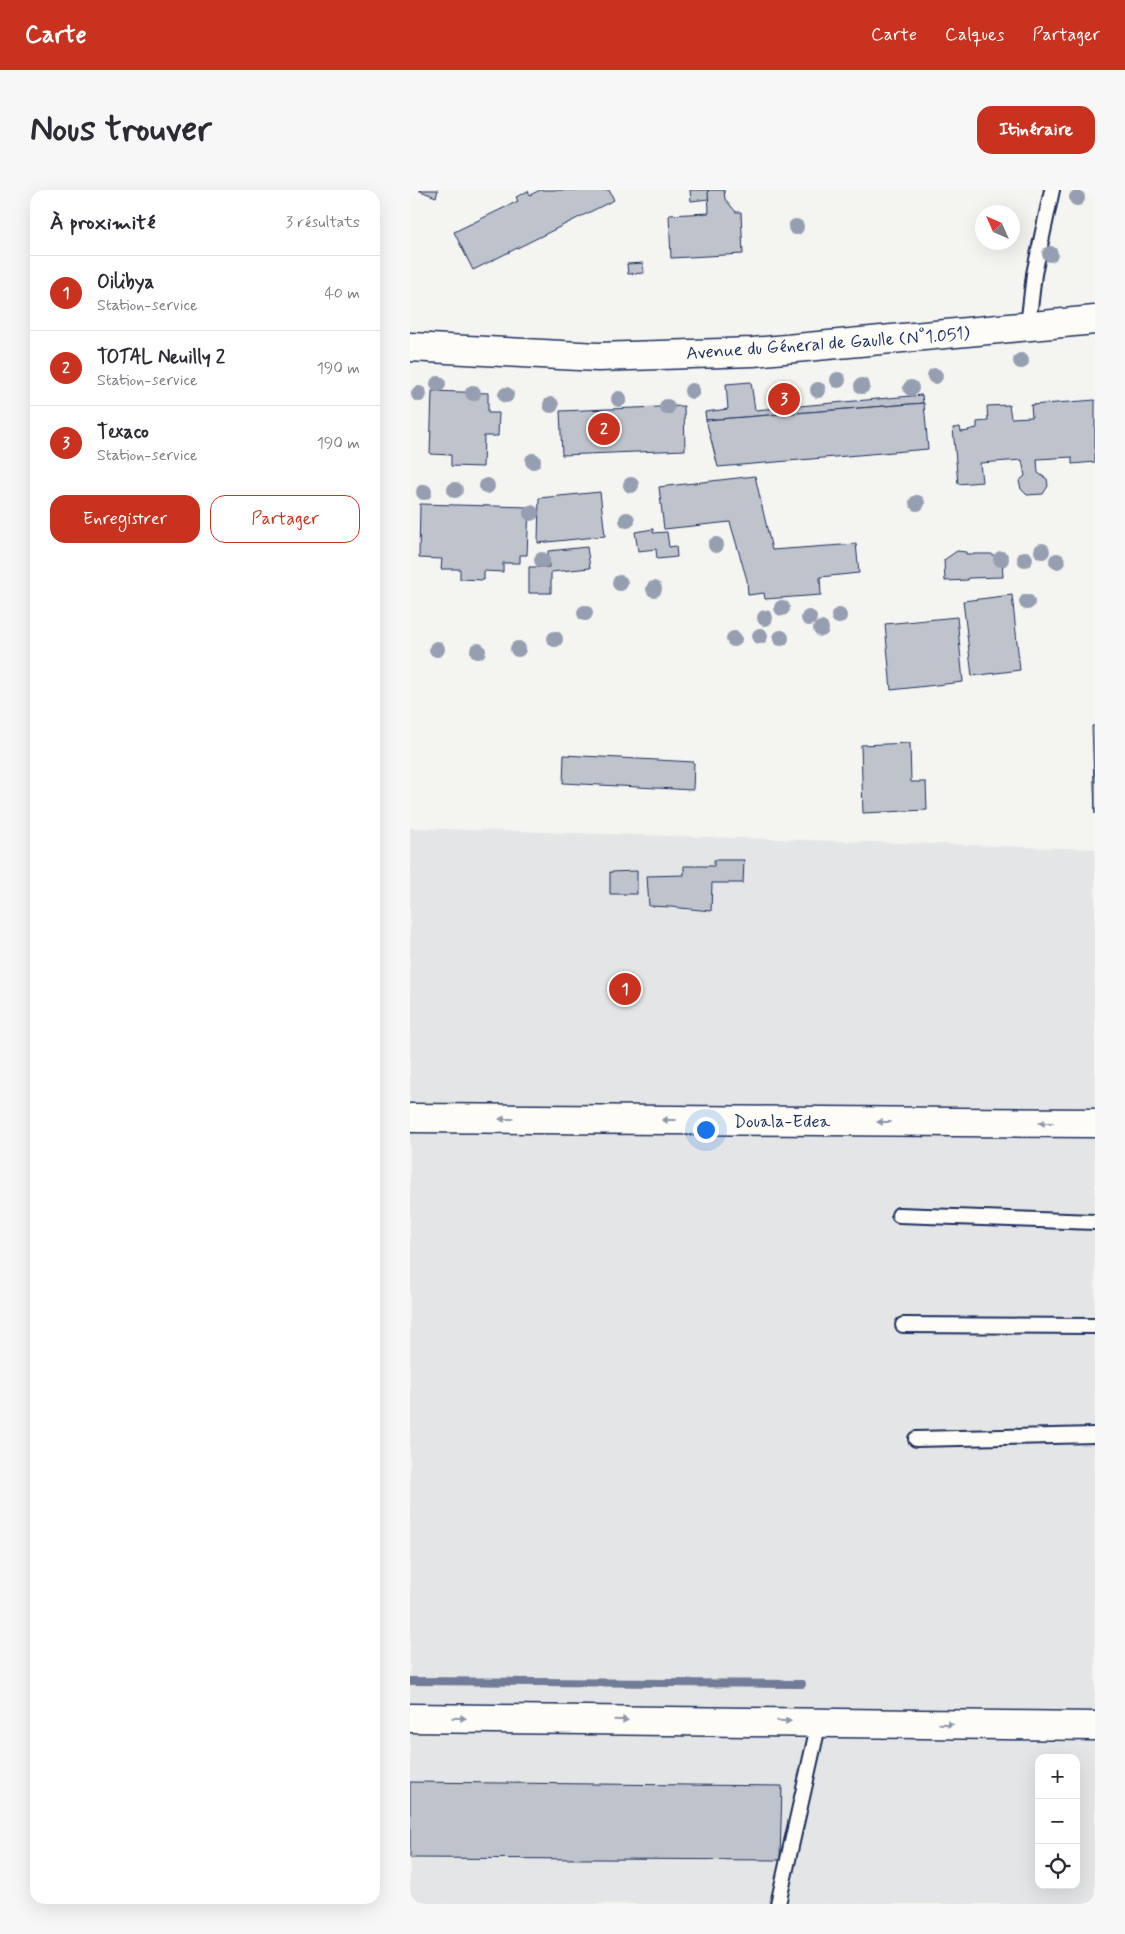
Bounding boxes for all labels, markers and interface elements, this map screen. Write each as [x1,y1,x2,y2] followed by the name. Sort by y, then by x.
[25,20,87,51] text: Carte
[871,23,917,47] text: Carte
[945,23,1004,47] text: Calques
[1032,23,1100,47] text: Partager
[977,106,1095,154] button: Itinéraire
[30,107,212,153] text: Nous trouver
[975,205,1020,250] north arrow
[50,209,156,237] text: À proximité
[286,212,360,233] text: 3 résultats
[97,270,154,295] text: Oilibya
[62,283,70,304] text: 1
[324,283,360,304] text: 40 m
[97,295,198,316] text: Station-service
[685,322,971,366] street label: Avenue du Géneral de Gaulle (N°1.051)
[97,345,225,370] text: TOTAL Neuilly 2
[62,358,70,379] text: 2
[317,358,360,379] text: 190 m
[97,370,198,391] text: Station-service
[768,380,800,418] pin: 3
[588,410,620,448] pin: 2
[97,420,149,445] text: Texaco
[62,433,70,454] text: 3
[317,433,360,454] text: 190 m
[97,445,198,466] text: Station-service
[50,495,200,543] button: Enregistrer
[210,495,360,543] button: Partager
[609,970,641,1008] pin: 1
[734,1110,831,1134] street label: Douala-Edea
[498,1115,514,1123] one-way arrow
[661,1116,677,1124] one-way arrow
[693,1117,719,1143] your location
[876,1118,892,1126] one-way arrow
[1038,1119,1054,1127] one-way arrow
[451,1714,467,1722] one-way arrow
[613,1716,629,1724] one-way arrow
[776,1717,792,1725] one-way arrow
[938,1720,954,1728] one-way arrow
[1035,1754,1080,1889] map controls
[1035,1754,1080,1799] button: +
[1035,1799,1080,1844] button: −
[1035,1844,1080,1889] button: locate

